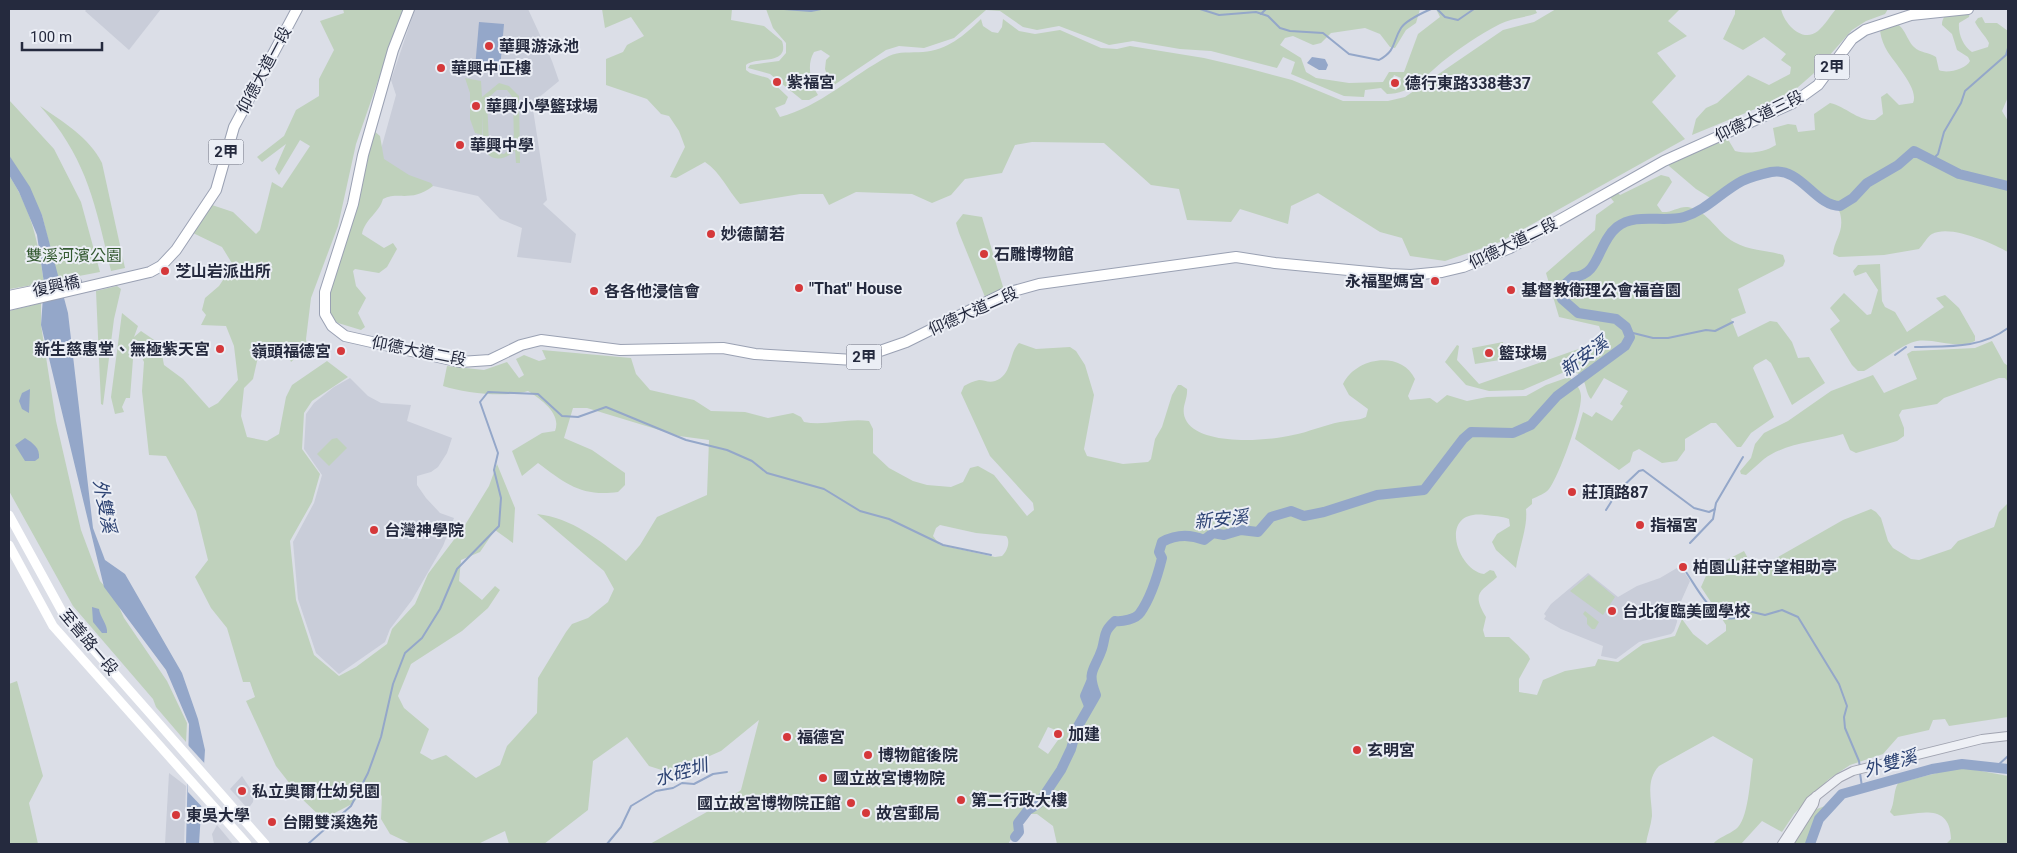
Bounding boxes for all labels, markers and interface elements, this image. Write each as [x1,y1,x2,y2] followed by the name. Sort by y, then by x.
[22,20,102,52] scale bar
[233,23,295,117] street label: 仰德大道一段
[30,28,72,46] text: 100 m
[499,37,579,56] place label: 華興游泳池
[483,40,495,52] marker: 華興游泳池
[1814,54,1850,80] road number: 2甲
[451,59,531,78] place label: 華興中正樓
[435,62,447,74] marker: 華興中正樓
[787,73,835,92] place label: 紫福宮
[1405,74,1531,93] place label: 德行東路338巷37
[771,76,783,88] marker: 紫福宮
[1389,77,1401,89] marker: 德行東路338巷37
[1712,86,1806,146] street label: 仰德大道三段
[486,97,598,116] place label: 華興小學籃球場
[470,100,482,112] marker: 華興小學籃球場
[470,136,534,155] place label: 華興中學
[454,139,466,151] marker: 華興中學
[208,140,244,164] road number: 2甲
[1466,213,1560,273] street label: 仰德大道二段
[721,225,785,244] place label: 妙德蘭若
[705,228,717,240] marker: 妙德蘭若
[994,245,1074,264] place label: 石雕博物館
[26,246,122,265] park label: 雙溪河濱公園
[978,248,990,260] marker: 石雕博物館
[175,262,271,281] place label: 芝山岩派出所
[159,265,171,277] marker: 芝山岩派出所
[31,272,81,300] street label: 復興橋
[1345,272,1425,291] place label: 永福聖媽宮
[1429,275,1441,287] marker: 永福聖媽宮
[809,279,903,298] place label: "That" House
[1521,281,1681,300] place label: 基督教衛理公會福音園
[604,282,700,301] place label: 各各他浸信會
[793,282,805,294] marker: "That" House
[925,283,1021,339] street label: 仰德大道二段
[1505,284,1517,296] marker: 基督教衛理公會福音園
[588,285,600,297] marker: 各各他浸信會
[1556,330,1614,380] water label: 新安溪
[370,333,468,369] street label: 仰德大道二段
[34,340,210,359] place label: 新生慈惠堂、無極紫天宮
[251,342,331,361] place label: 嶺頭福德宮
[214,343,226,355] marker: 新生慈惠堂、無極紫天宮
[846,344,882,370] road number: 2甲
[1499,344,1547,363] place label: 籃球場
[335,345,347,357] marker: 嶺頭福德宮
[1483,347,1495,359] marker: 籃球場
[90,477,121,537] water label: 外雙溪
[1582,483,1648,502] place label: 莊頂路87
[1566,486,1578,498] marker: 莊頂路87
[1193,505,1252,532] water label: 新安溪
[1650,516,1698,535] place label: 指福宮
[1634,519,1646,531] marker: 指福宮
[384,521,464,540] place label: 台灣神學院
[368,524,380,536] marker: 台灣神學院
[1693,558,1837,577] place label: 柏園山莊守望相助亭
[1677,561,1689,573] marker: 柏園山莊守望相助亭
[1622,602,1751,621] place label: 台北復臨美國學校
[56,605,122,679] street label: 至善路一段
[1606,605,1618,617] marker: 台北復臨美國學校
[1068,725,1100,744] place label: 加建
[797,728,845,747] place label: 福德宮
[1052,728,1064,740] marker: 加建
[781,731,793,743] marker: 福德宮
[1367,741,1415,760] place label: 玄明宮
[1351,744,1363,756] marker: 玄明宮
[1861,745,1922,781] water label: 外雙溪
[878,746,958,765] place label: 博物館後院
[862,749,874,761] marker: 博物館後院
[652,754,713,790] water label: 水硿圳
[833,769,945,788] place label: 國立故宮博物院
[817,772,829,784] marker: 國立故宮博物院
[252,782,380,801] place label: 私立奧爾仕幼兒園
[236,785,248,797] marker: 私立奧爾仕幼兒園
[971,791,1067,810] place label: 第二行政大樓
[697,794,841,813] place label: 國立故宮博物院正館
[955,794,967,806] marker: 第二行政大樓
[845,797,857,809] marker: 國立故宮博物院正館
[876,804,940,823] place label: 故宮郵局
[186,806,250,825] place label: 東吳大學
[860,807,872,819] marker: 故宮郵局
[170,809,182,821] marker: 東吳大學
[282,813,378,832] place label: 台開雙溪逸苑
[266,816,278,828] marker: 台開雙溪逸苑

